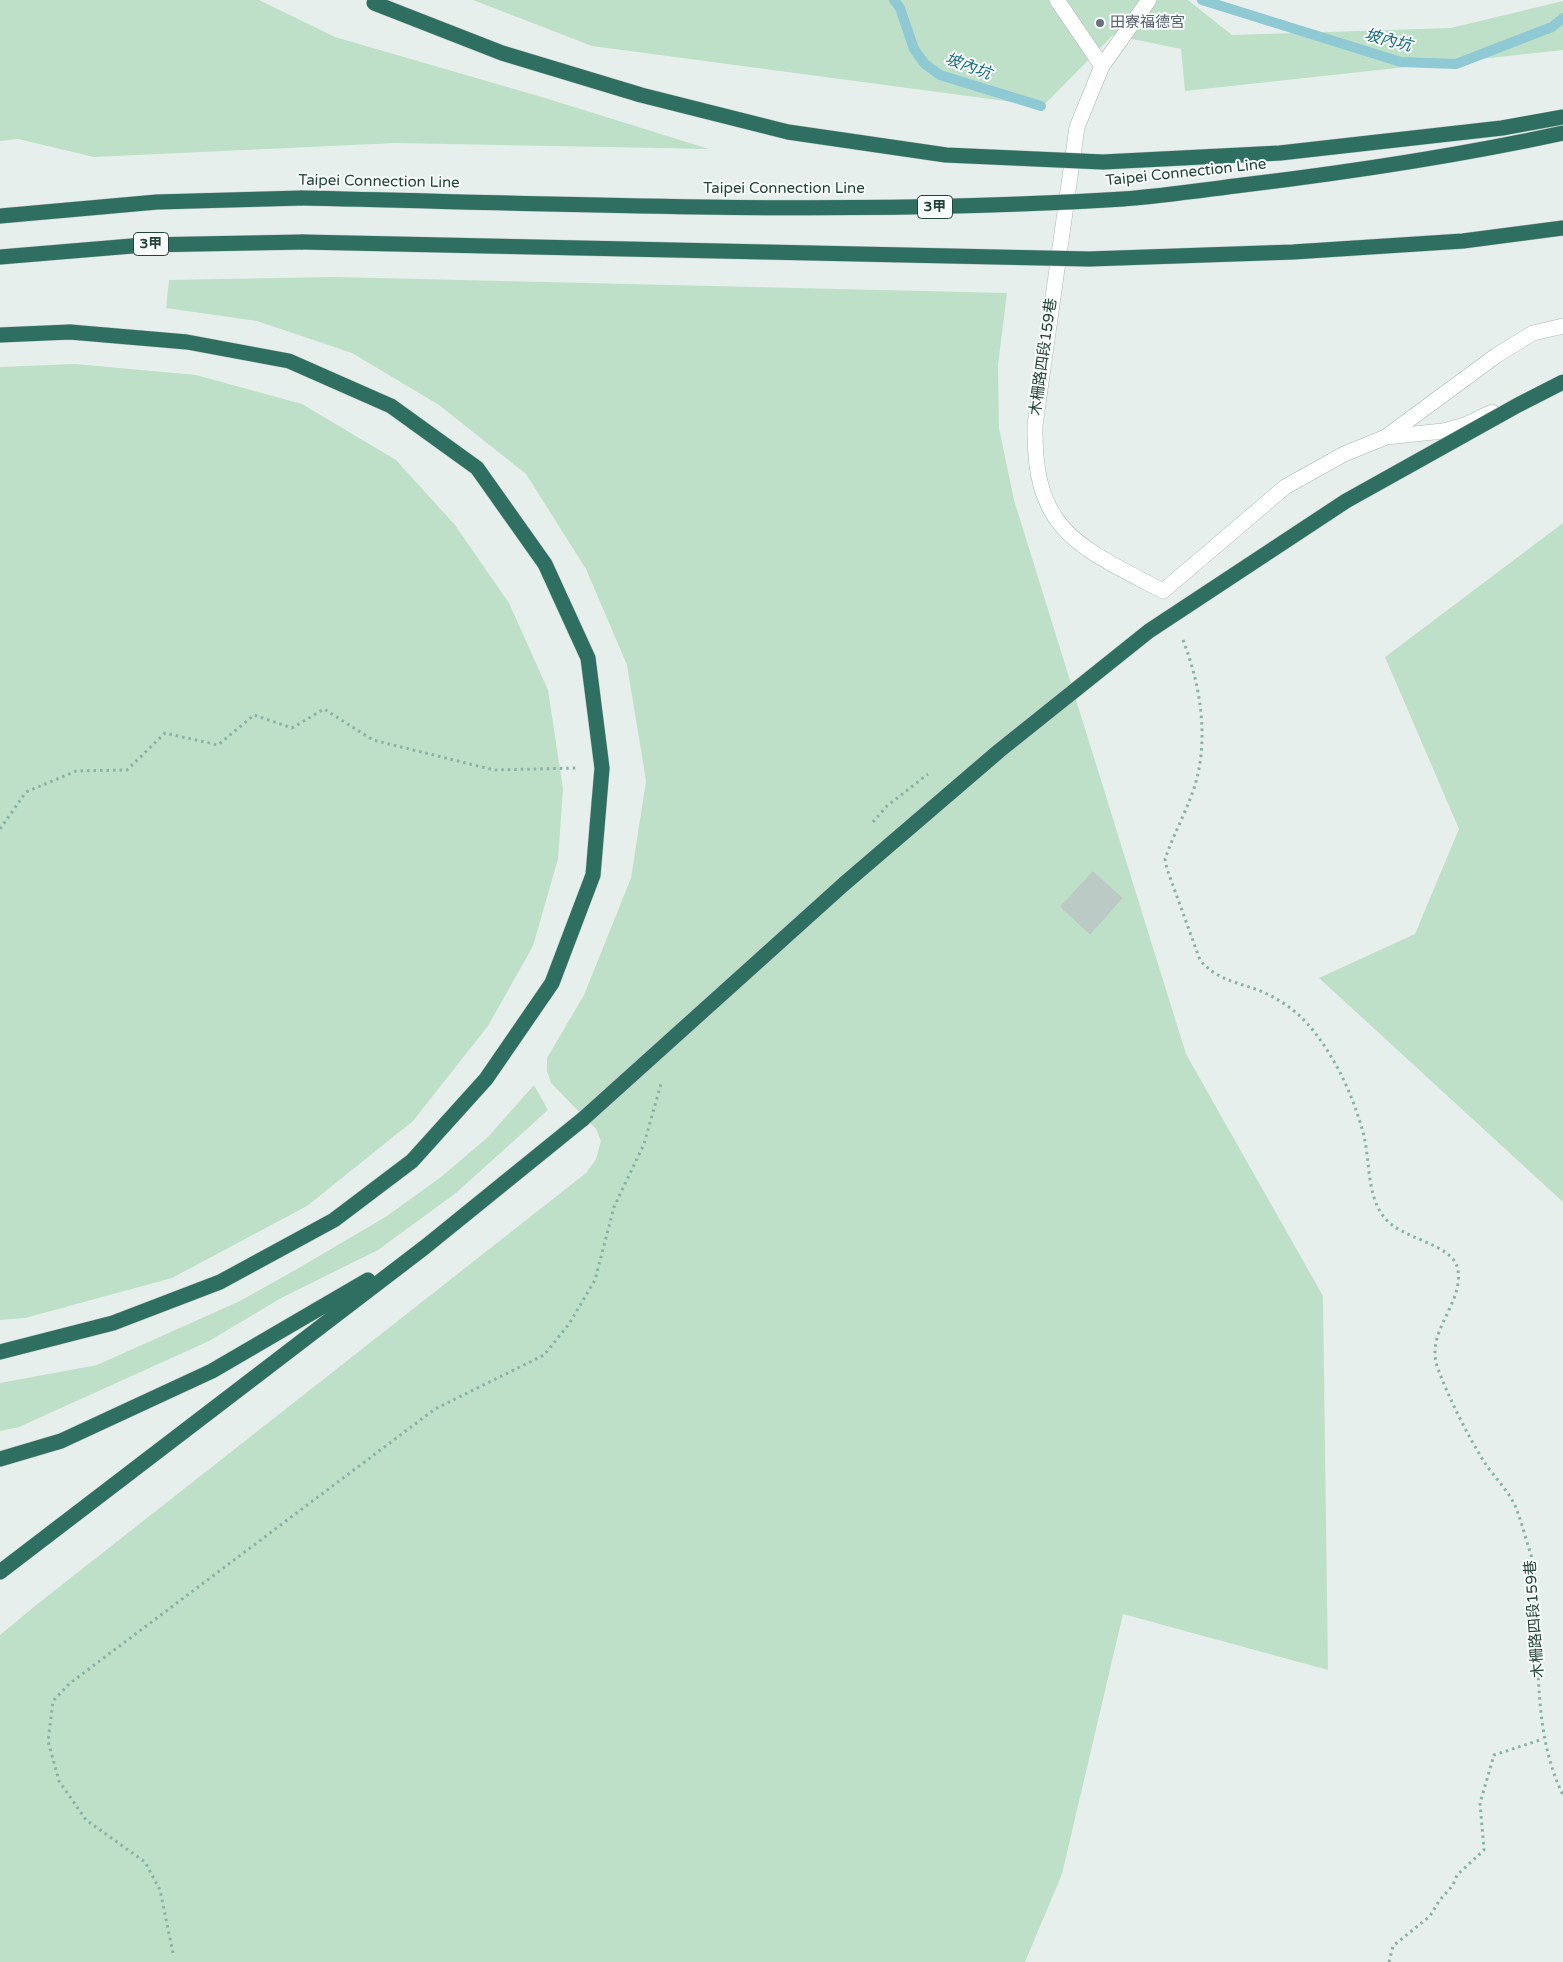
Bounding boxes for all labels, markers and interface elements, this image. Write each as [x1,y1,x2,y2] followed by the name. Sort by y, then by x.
[1110,14,1185,32] place label: 田寮福德宮
[1094,17,1106,29] marker: 田寮福德宮
[1362,26,1414,56] water label: 坡內坑
[942,50,994,84] water label: 坡內坑
[1105,156,1267,190] street label: Taipei Connection Line
[298,172,460,192] street label: Taipei Connection Line
[703,180,865,198] street label: Taipei Connection Line
[918,196,952,218] road number: 3甲
[134,232,168,255] road number: 3甲
[1027,297,1061,417] street label: 木柵路四段159巷
[1522,1559,1548,1679] street label: 木柵路四段159巷

